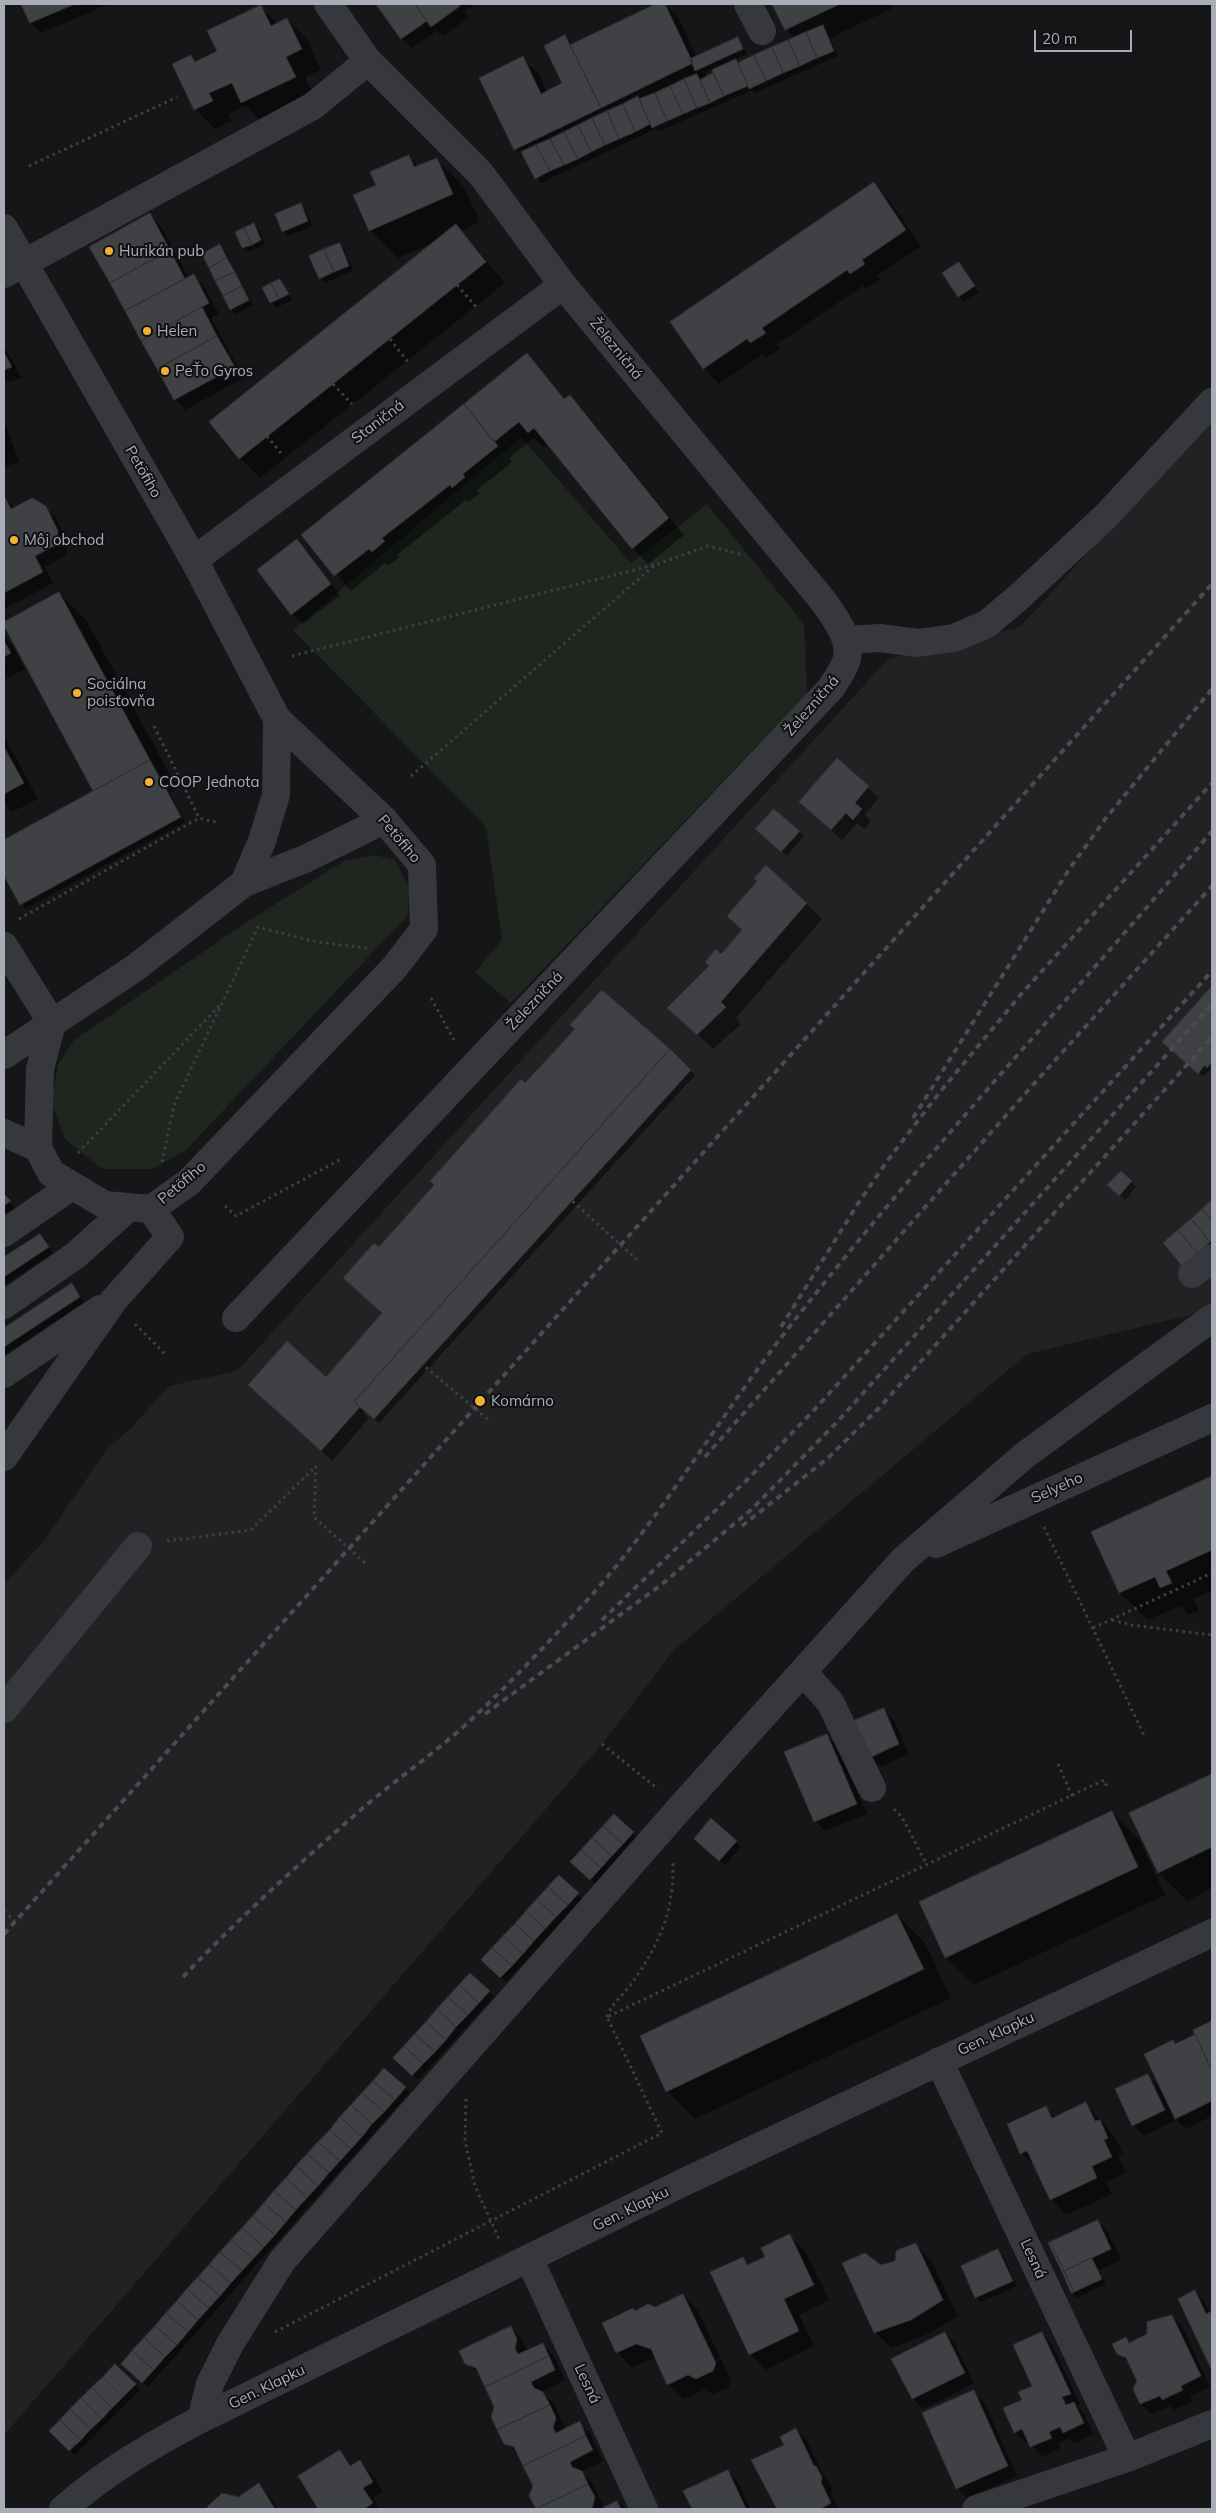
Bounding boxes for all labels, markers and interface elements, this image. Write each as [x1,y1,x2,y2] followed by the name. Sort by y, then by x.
[1036,20,1134,52] scale bar
[1042,29,1077,48] text: 20 m
[119,242,204,260] place label: Hurikán pub
[103,245,115,257] marker: Hurikán pub
[586,315,646,383] street label: Železničná
[157,322,197,340] place label: Helen
[141,325,153,337] marker: Helen
[175,362,253,380] place label: PeŤo Gyros
[159,365,171,377] marker: PeŤo Gyros
[348,396,408,448] street label: Staničná
[121,443,165,501] street label: Petöfiho
[24,531,104,549] place label: Môj obchod
[8,534,20,546] marker: Môj obchod
[781,672,843,740] street label: Železničná
[87,675,155,710] place label: Sociálna poisťovňa
[71,687,83,699] marker: Sociálna poisťovňa
[159,773,259,791] place label: COOP Jednota
[143,776,155,788] marker: COOP Jednota
[374,811,424,867] street label: Petöfiho
[503,968,567,1034] street label: Železničná
[154,1158,210,1208] street label: Petöfiho
[491,1392,554,1410] place label: Komárno
[473,1394,487,1408] marker: Komárno
[1028,1469,1086,1507] street label: Selyeho
[955,2008,1037,2060] street label: Gen. Klapku
[590,2183,672,2235] street label: Gen. Klapku
[1016,2236,1050,2282] street label: Lesná
[226,2361,308,2413] street label: Gen. Klapku
[570,2361,604,2407] street label: Lesná

